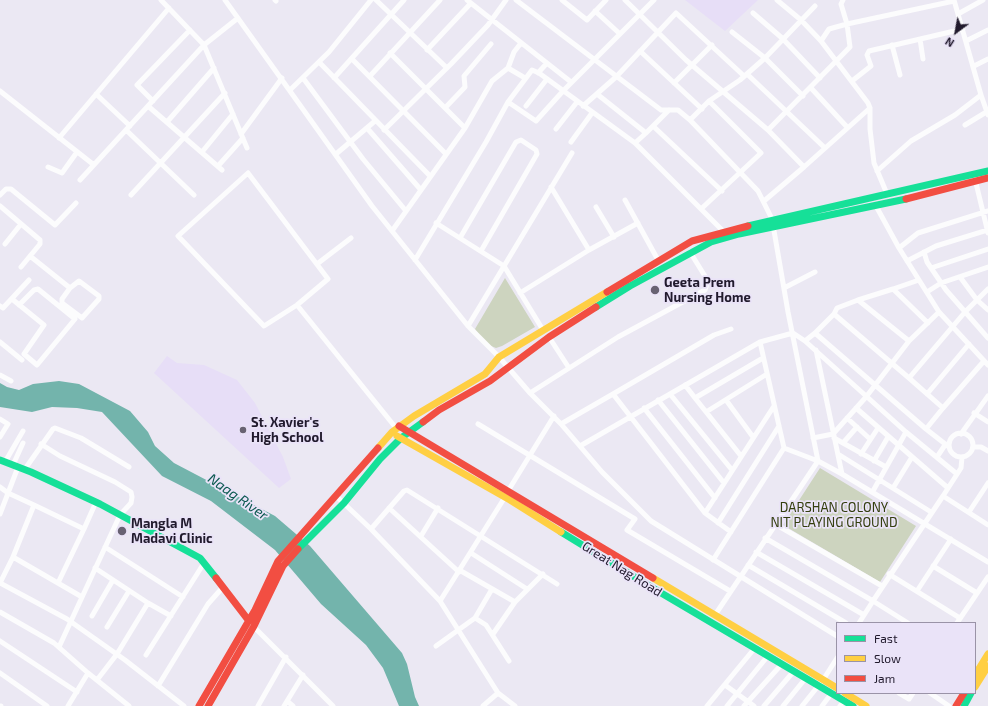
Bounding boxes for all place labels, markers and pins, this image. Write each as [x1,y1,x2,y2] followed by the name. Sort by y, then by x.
[664,275,751,306] place label: Geeta Prem Nursing Home
[649,284,661,296] marker: Geeta Prem Nursing Home
[251,415,323,446] place label: St. Xavier's High School
[238,425,248,435] marker: St. Xavier's High School
[131,516,213,547] place label: Mangla M Madavi Clinic
[116,525,128,537] marker: Mangla M Madavi Clinic

